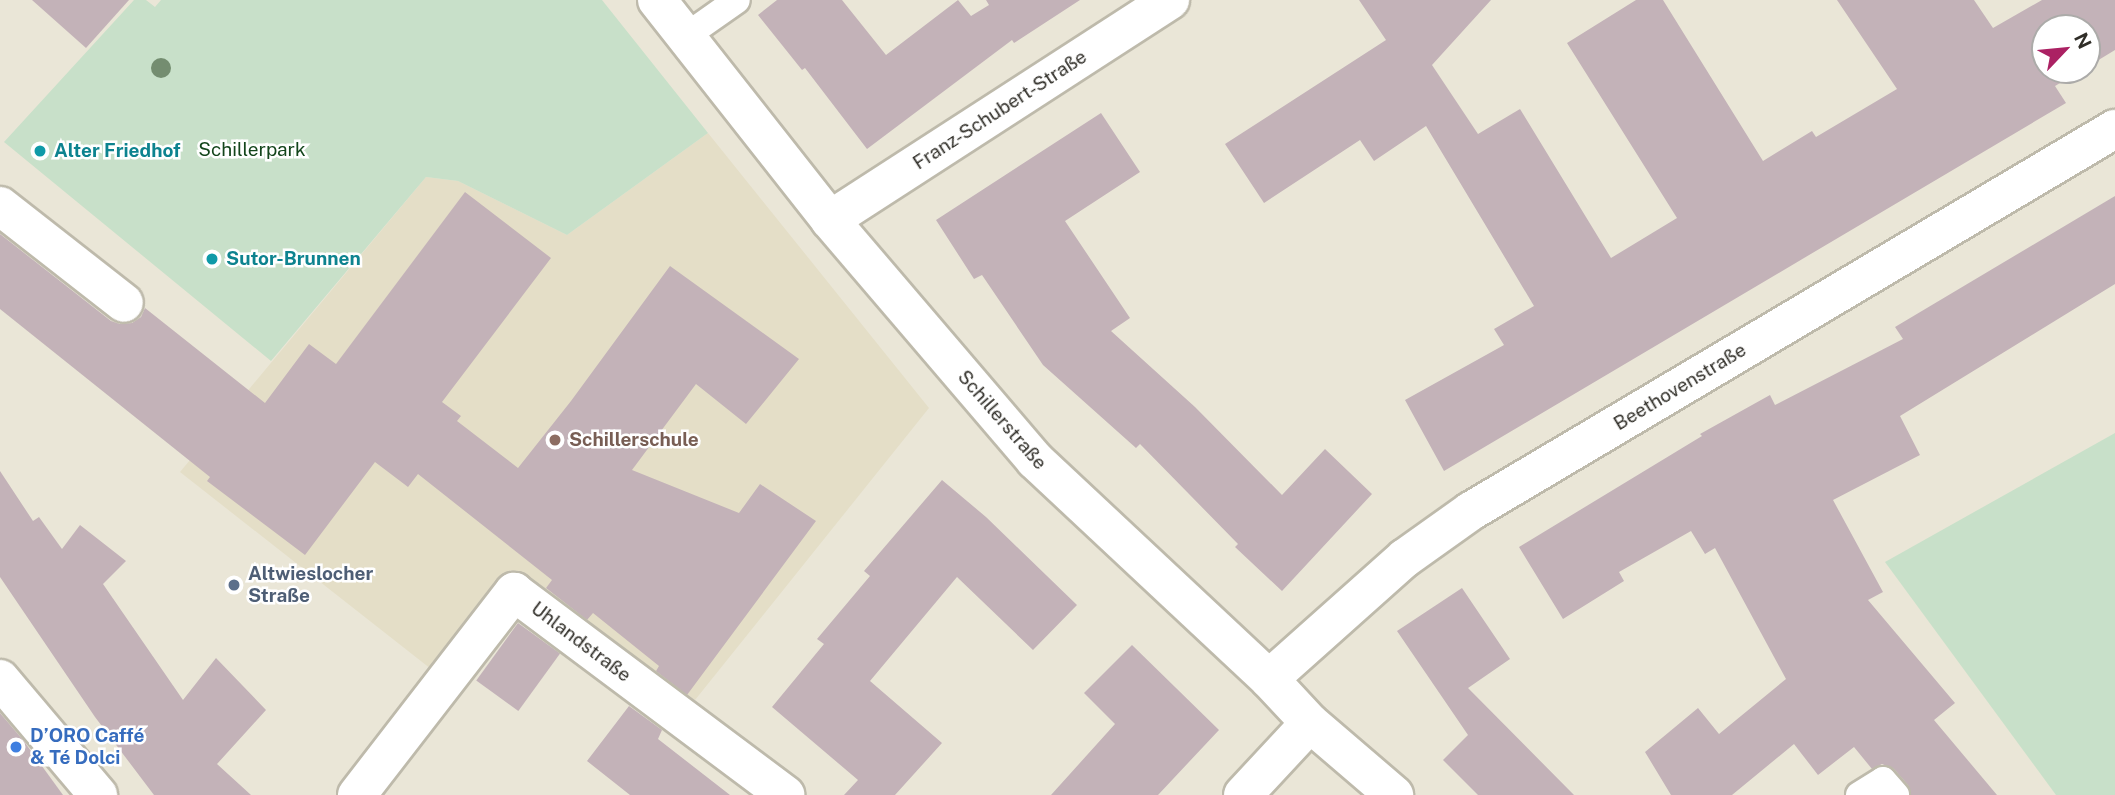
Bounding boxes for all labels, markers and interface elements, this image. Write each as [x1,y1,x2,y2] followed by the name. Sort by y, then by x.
[2031,14,2101,84] north arrow
[2070,29,2096,52] text: N
[909,45,1091,175] street label: Franz-Schubert-Straße
[198,139,306,161] park label: Schillerpark
[54,140,181,162] place label: Alter Friedhof
[32,143,48,159] marker: Alter Friedhof
[226,248,361,270] place label: Sutor-Brunnen
[204,251,220,267] marker: Sutor-Brunnen
[1610,339,1750,435] street label: Beethovenstraße
[953,366,1051,474] street label: Schillerstraße
[569,429,699,451] place label: Schillerschule
[547,432,563,448] marker: Schillerschule
[248,563,373,607] place label: Altwieslocher Straße
[226,577,242,593] marker: Altwieslocher Straße
[527,597,635,687] street label: Uhlandstraße
[30,725,145,769] place label: D’ORO Caffé & Té Dolci
[8,739,24,755] marker: D’ORO Caffé & Té Dolci

